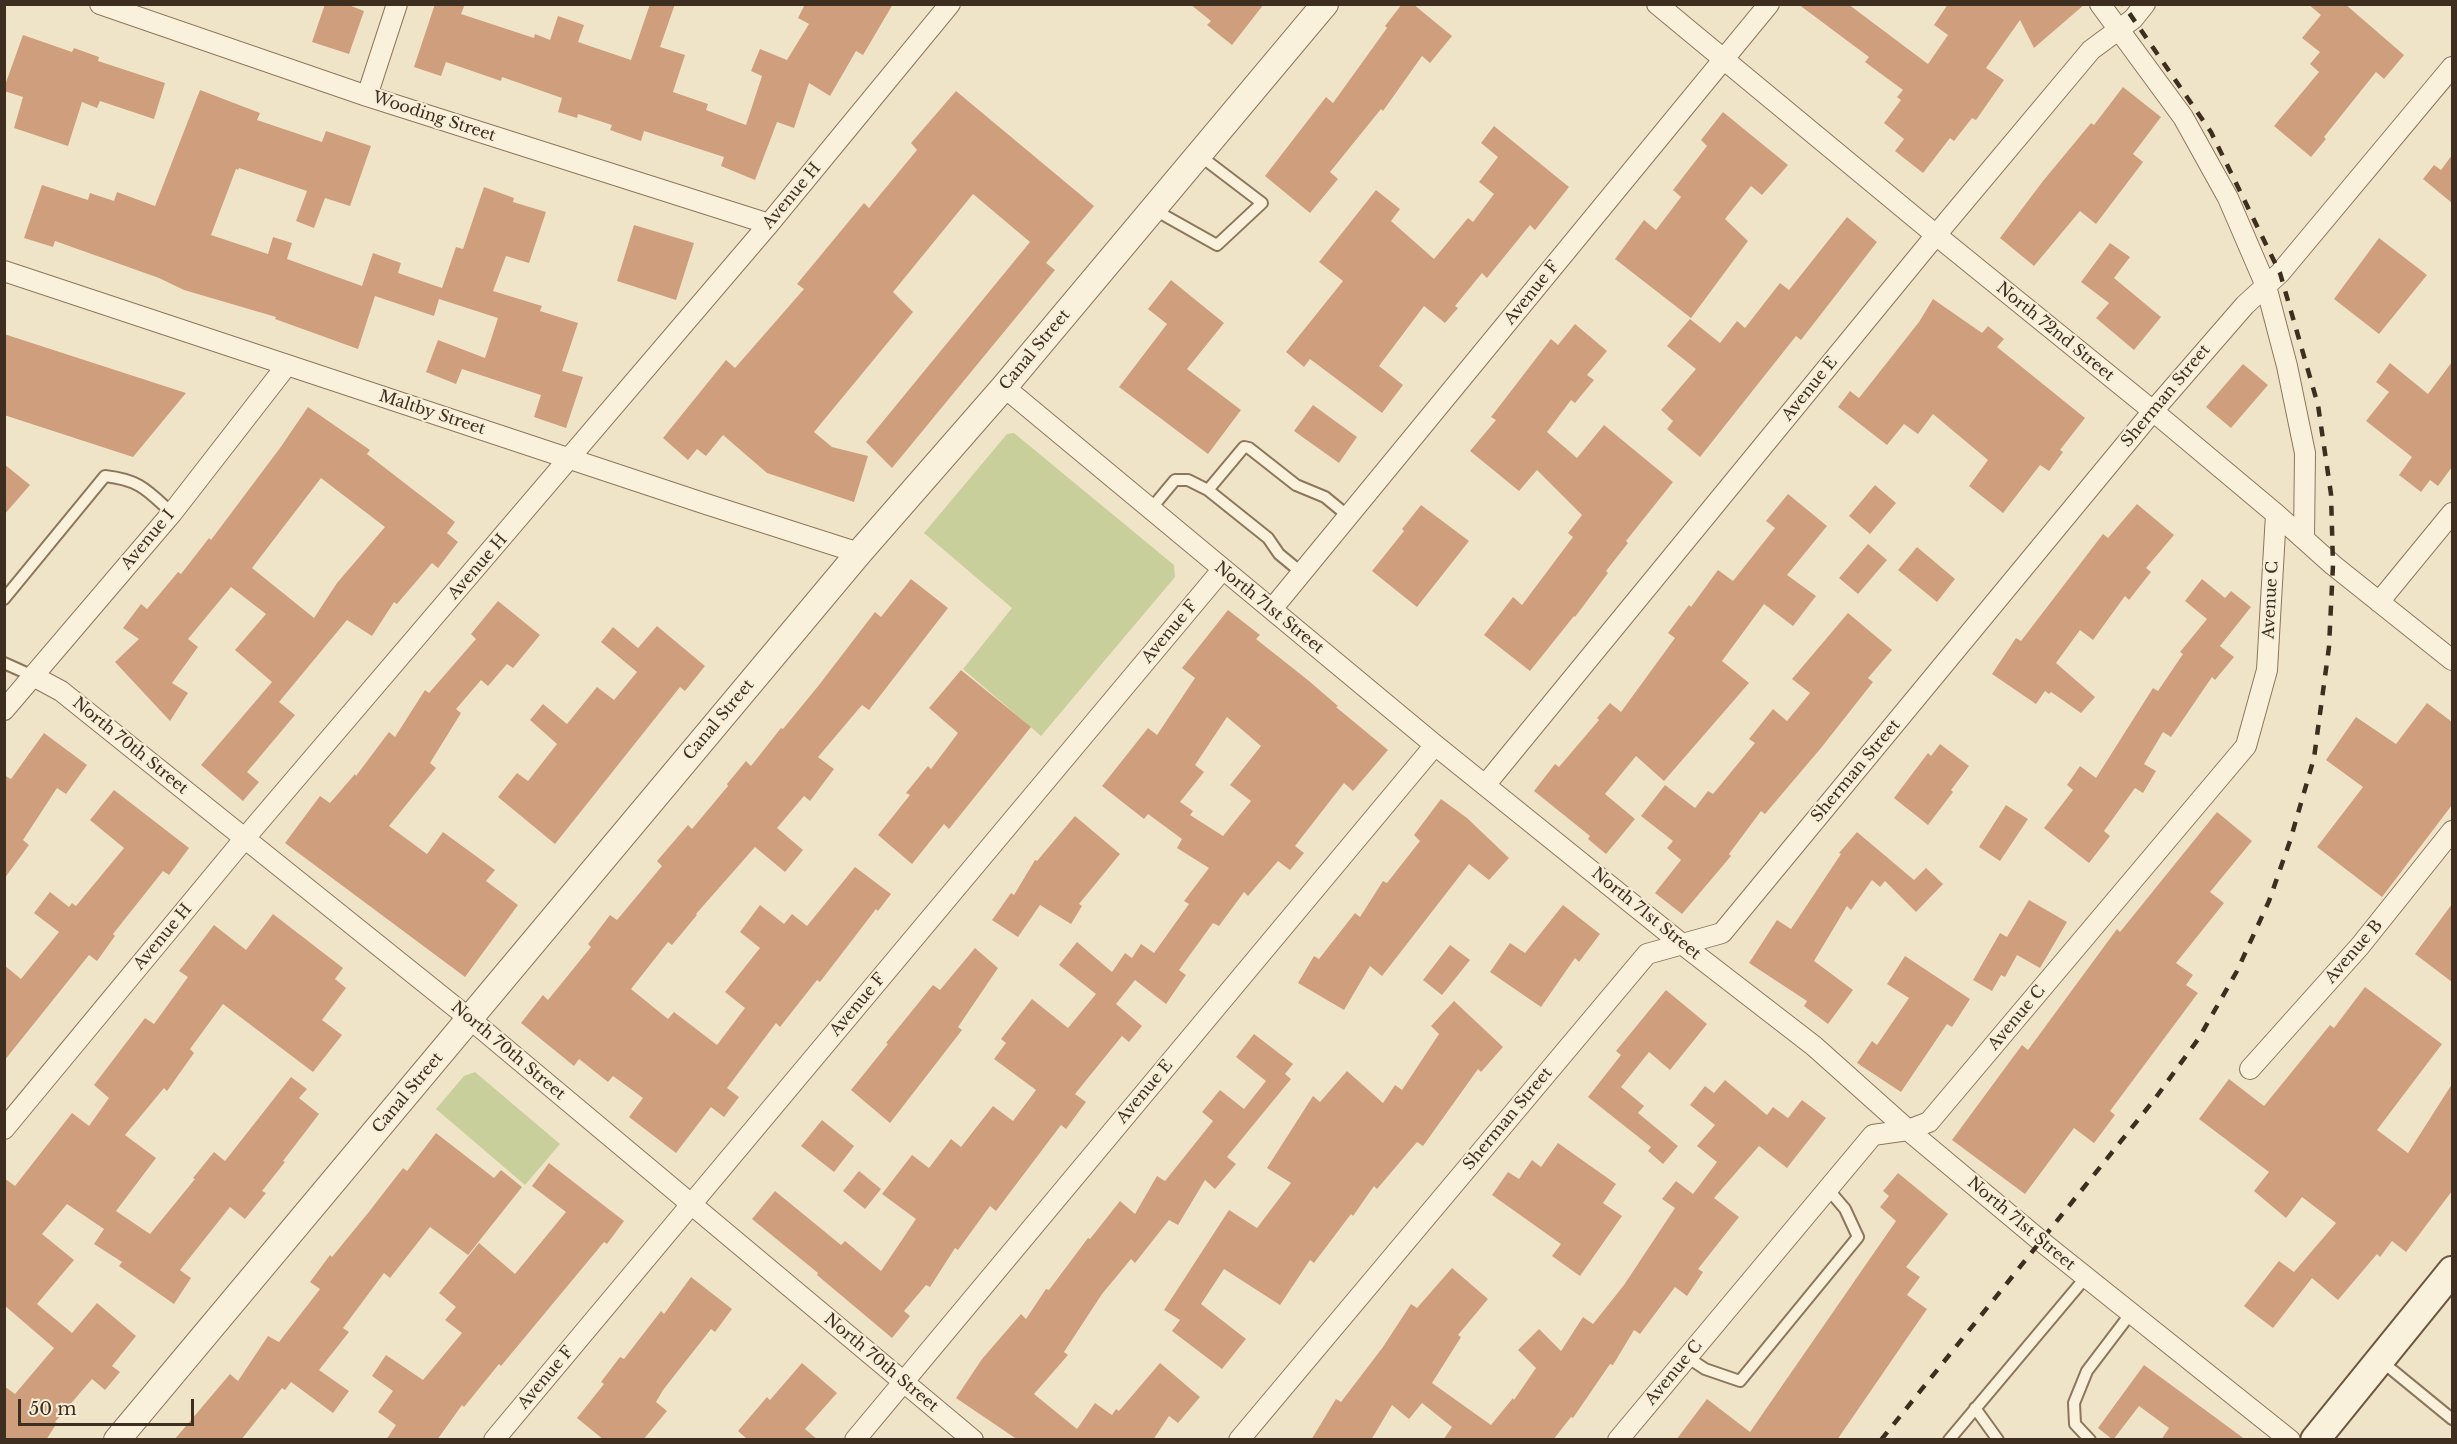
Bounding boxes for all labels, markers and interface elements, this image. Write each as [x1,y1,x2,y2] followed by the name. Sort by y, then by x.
[370,88,498,146] street label: Wooding Street
[759,159,825,233] street label: Avenue H
[1501,257,1563,329] street label: Avenue F
[1992,279,2118,385] street label: North 72nd Street
[996,306,1074,394] street label: Canal Street
[2118,341,2214,451] street label: Sherman Street
[1778,353,1842,425] street label: Avenue E
[376,387,488,439] street label: Maltby Street
[117,506,179,574] street label: Avenue I
[444,530,512,604] street label: Avenue H
[1211,558,1327,658] street label: North 71st Street
[2259,560,2283,640] street label: Avenue C
[1138,597,1202,667] street label: Avenue F
[680,676,758,764] street label: Canal Street
[68,694,192,798] street label: North 70th Street
[1808,716,1904,826] street label: Sherman Street
[1588,864,1704,964] street label: North 71st Street
[130,900,196,974] street label: Avenue H
[2321,916,2387,988] street label: Avenue B
[826,970,890,1040] street label: Avenue F
[1984,982,2050,1054] street label: Avenue C
[447,998,569,1104] street label: North 70th Street
[369,1049,447,1137] street label: Canal Street
[1113,1056,1177,1128] street label: Avenue E
[1460,1064,1556,1174] street label: Sherman Street
[1963,1173,2079,1275] street label: North 71st Street
[820,1310,942,1416] street label: North 70th Street
[1641,1337,1707,1409] street label: Avenue C
[514,1343,578,1413] street label: Avenue F
[21,1387,196,1425] scale bar
[29,1398,77,1420] text: 50 m

